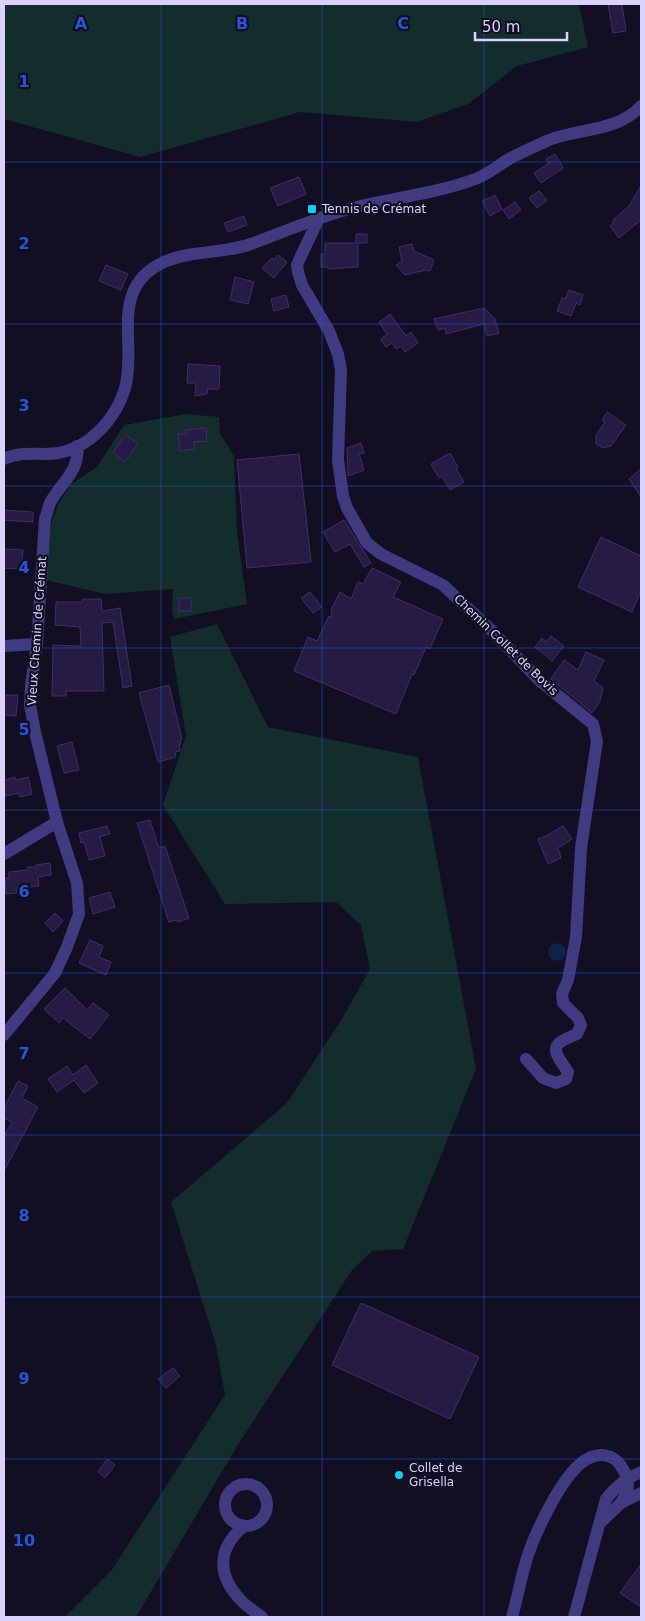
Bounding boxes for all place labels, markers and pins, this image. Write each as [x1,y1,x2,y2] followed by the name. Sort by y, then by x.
[321,202,427,216] place label: Tennis de Crémat
[306,203,318,215] marker: Tennis de Crémat
[409,1461,462,1489] place label: Collet de Grisella
[393,1469,405,1481] marker: Collet de Grisella

